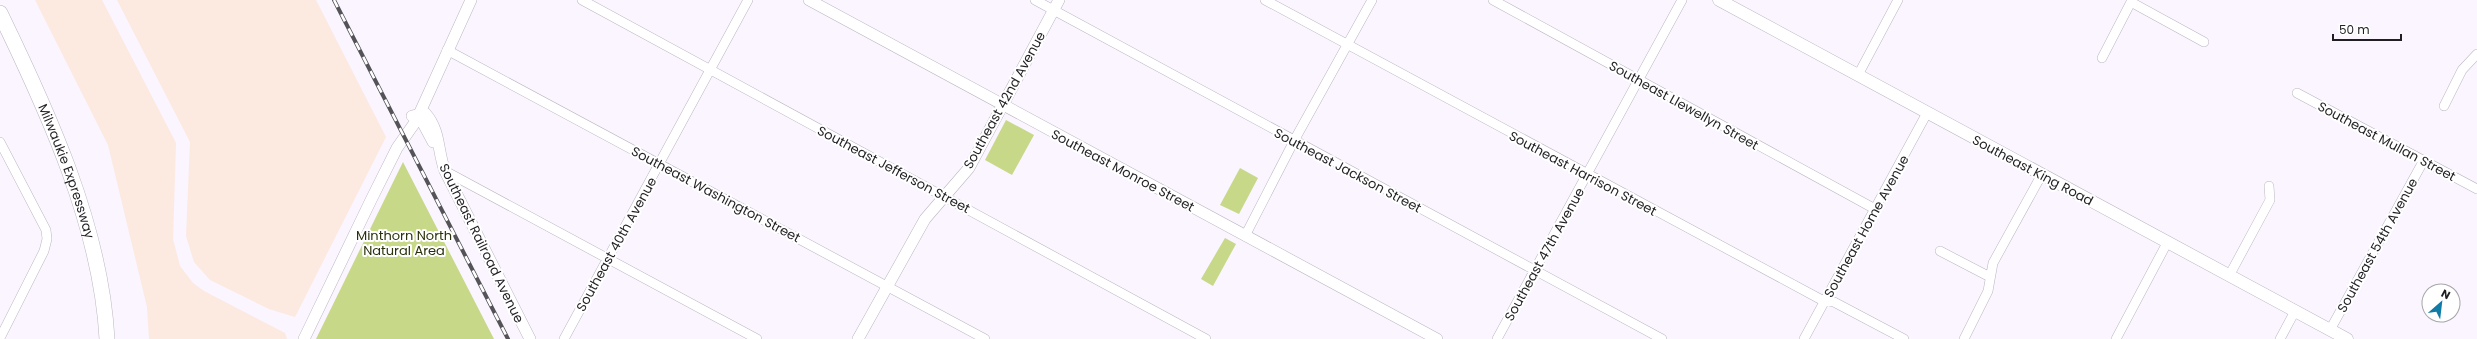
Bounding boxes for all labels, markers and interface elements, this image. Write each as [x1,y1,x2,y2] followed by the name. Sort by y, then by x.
[2333,16,2401,42] scale bar
[2339,21,2370,38] text: 50 m
[959,28,1050,172] street label: Southeast 42nd Avenue
[1606,56,1762,155] street label: Southeast Llewellyn Street
[2314,97,2459,186] street label: Southeast Mullan Street
[33,101,99,241] street label: Milwaukie Expressway
[814,121,974,218] street label: Southeast Jefferson Street
[1271,123,1425,218] street label: Southeast Jackson Street
[1048,125,1198,216] street label: Southeast Monroe Street
[1506,126,1660,221] street label: Southeast Harrison Street
[1969,130,2097,210] street label: Southeast King Road
[628,142,804,247] street label: Southeast Washington Street
[1819,152,1914,301] street label: Southeast Home Avenue
[435,160,529,326] street label: Southeast Railroad Avenue
[572,174,661,315] street label: Southeast 40th Avenue
[2333,175,2422,316] street label: Southeast 54th Avenue
[1500,184,1589,324] street label: Southeast 47th Avenue
[356,226,452,260] park label: Minthorn North Natural Area
[2421,283,2461,323] north arrow
[2438,285,2453,303] text: N

